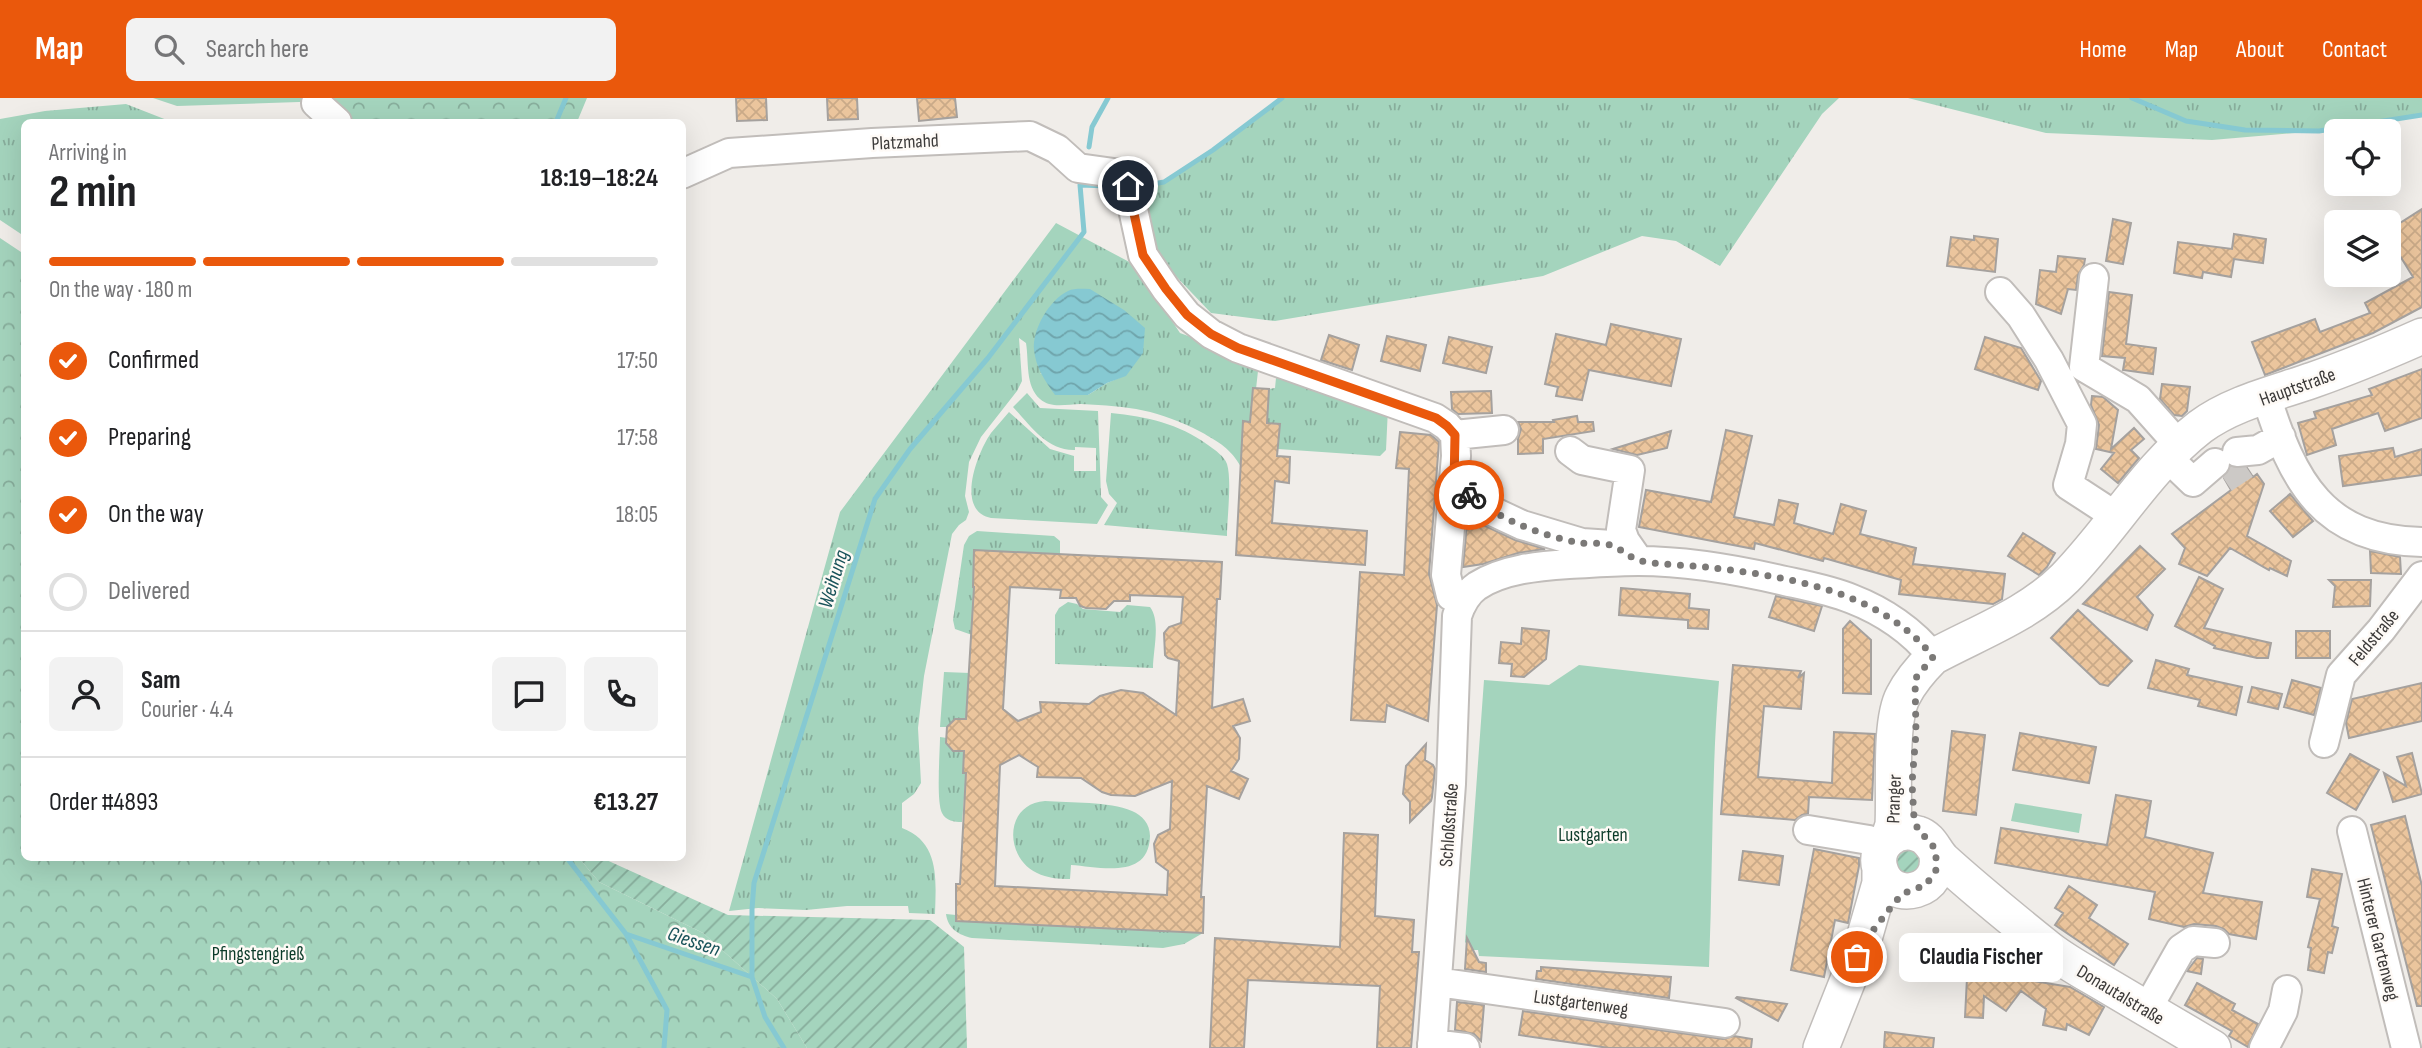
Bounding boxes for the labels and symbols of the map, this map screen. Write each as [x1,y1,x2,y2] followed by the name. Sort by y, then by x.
[871,129,939,156] street label: Platzmahd
[1098,156,1158,216] pin
[2256,363,2339,412] street label: Hauptstraße
[1434,460,1504,530] courier
[813,546,854,611] water label: Weihung
[2344,605,2404,671] street label: Feldstraße
[1882,774,1907,824] street label: Pranger
[1435,782,1464,868] street label: Schloßstraße
[1558,824,1628,847] park label: Lustgarten
[2351,876,2404,1003] street label: Hinterer Gartenweg
[664,921,724,962] water label: Giessen
[1827,927,1887,987] pin
[1899,932,2064,982] callout: Claudia Fischer
[212,943,304,966] park label: Pfingstengrieß
[2072,960,2168,1030] street label: Donautalstraße
[1532,985,1630,1022] street label: Lustgartenweg

